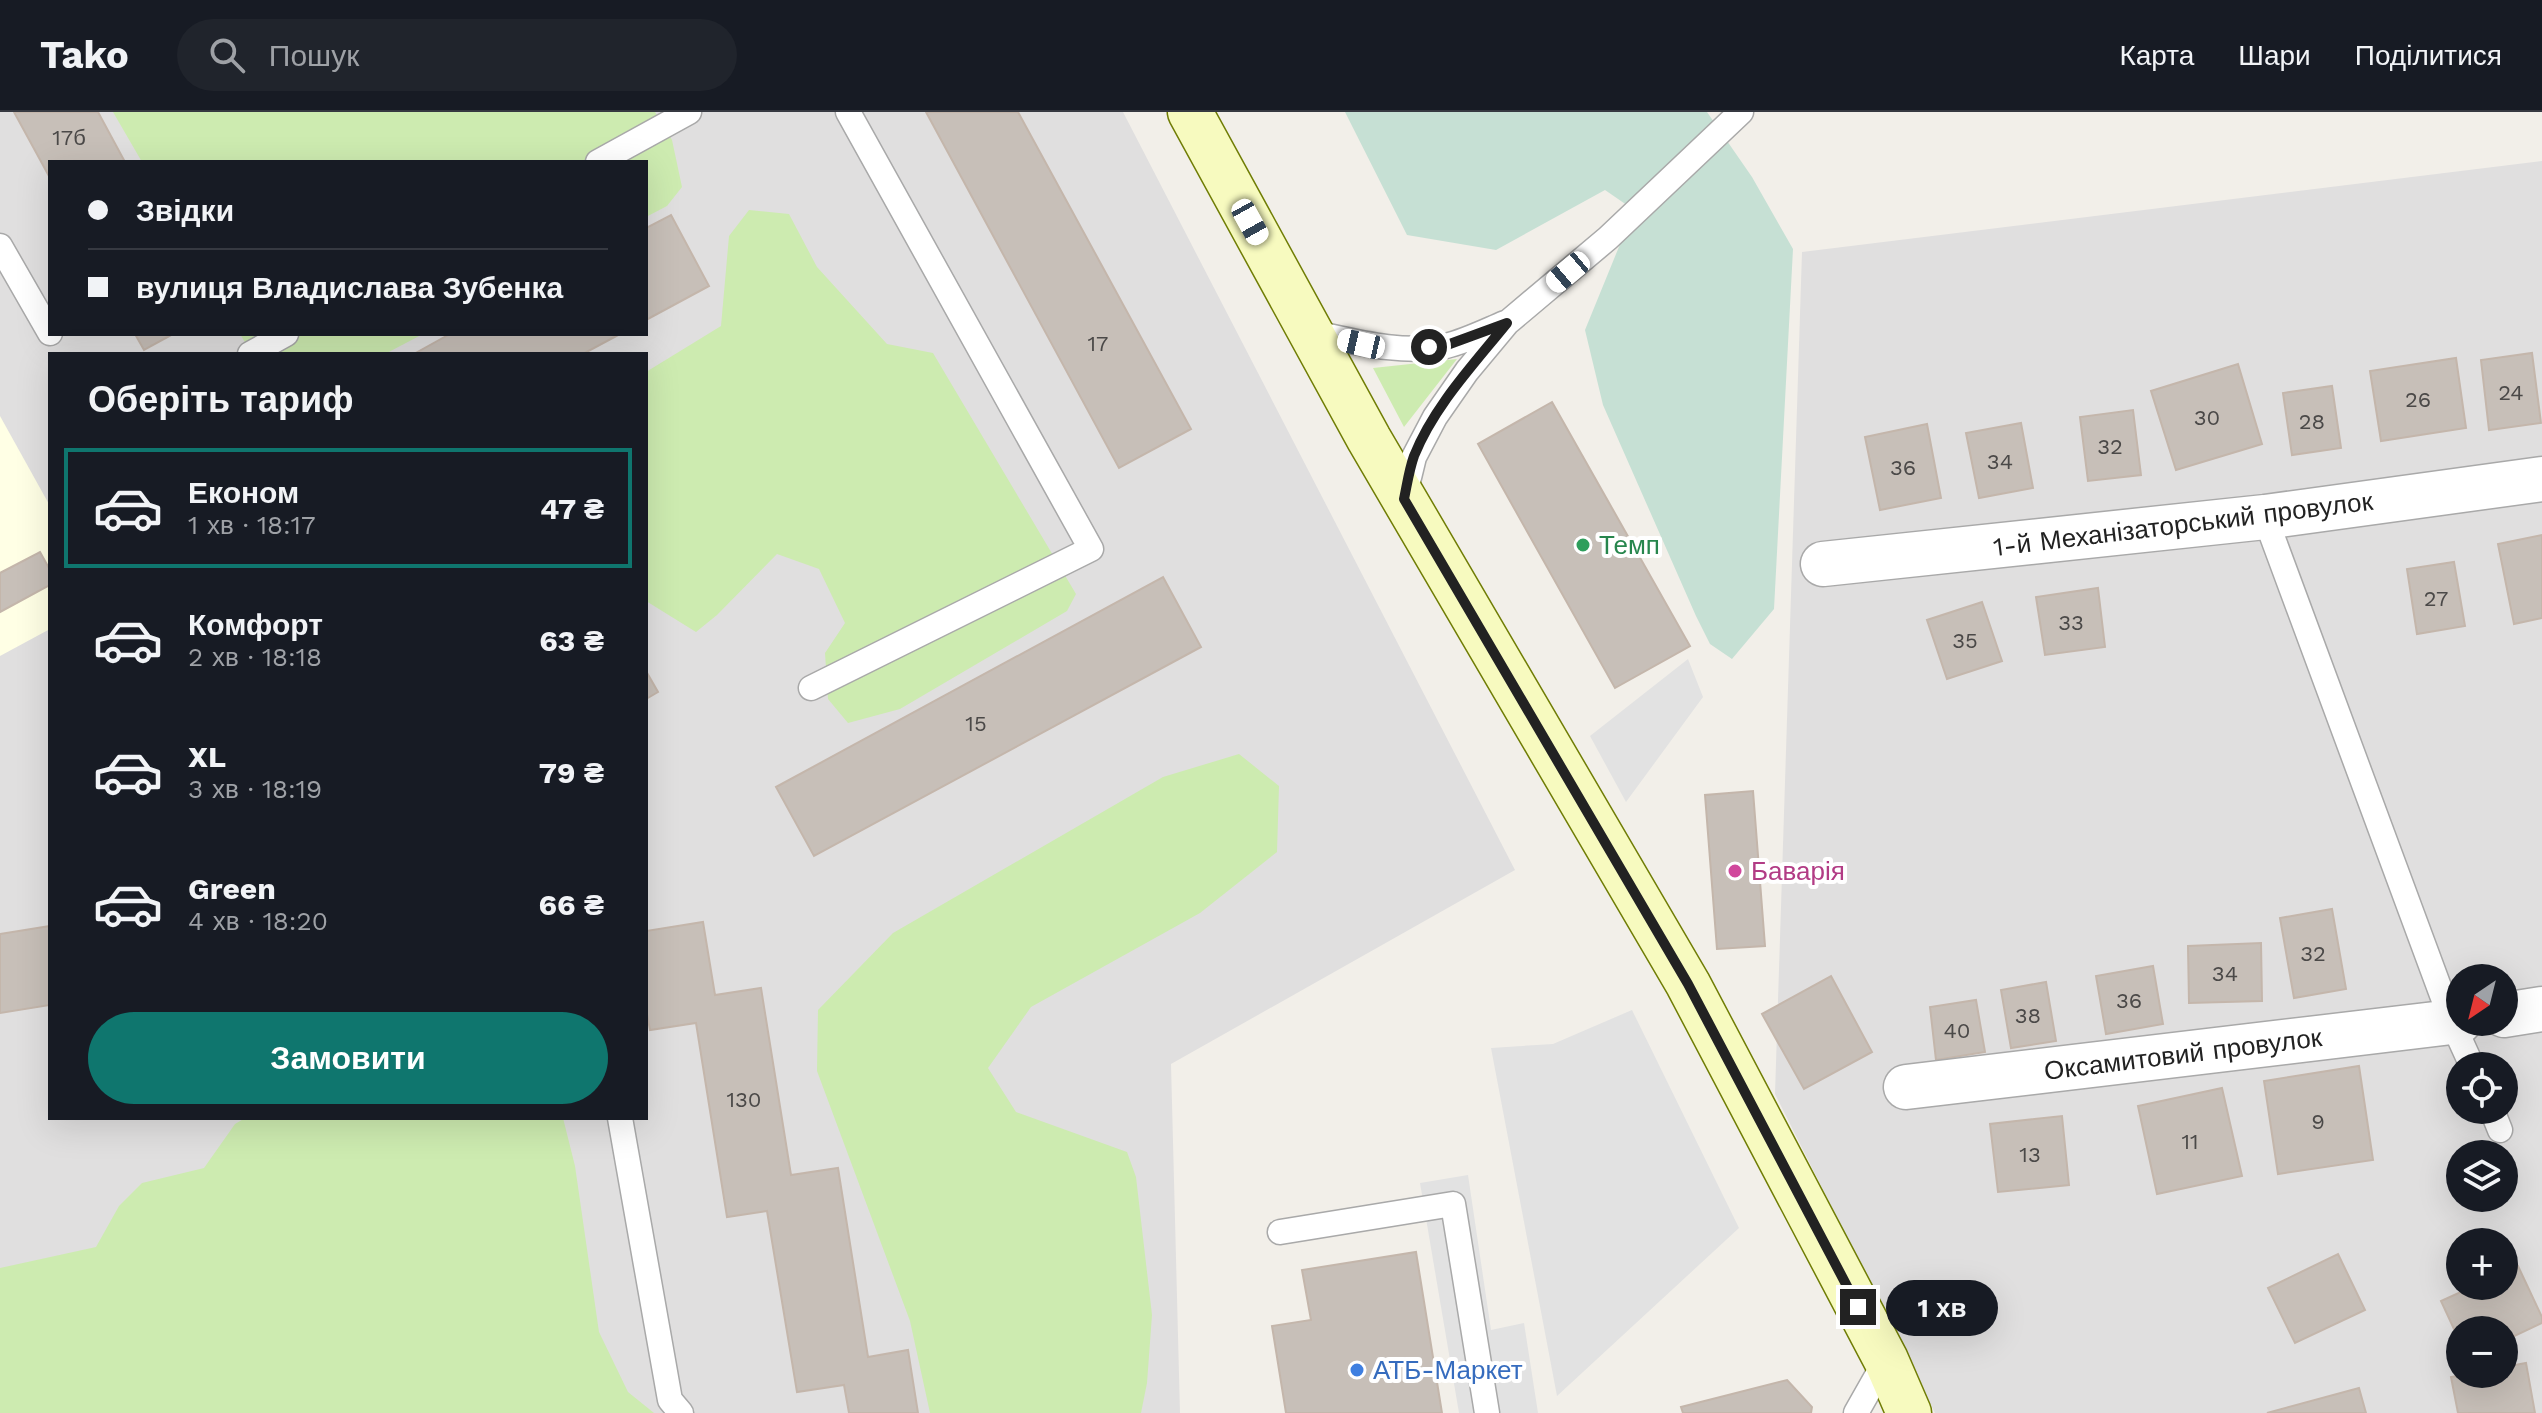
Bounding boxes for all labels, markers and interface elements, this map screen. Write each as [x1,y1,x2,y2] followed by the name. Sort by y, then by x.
[177,19,737,91] search box
[40,33,129,77] text: Tako
[205,33,249,77] icon: search
[269,38,359,73] text: Пошук
[2119,39,2194,72] text: Карта
[2238,39,2311,72] text: Шари
[2355,39,2502,72] text: Поділитися
[52,125,86,150] house number: 17б
[136,193,234,228] text: Звідки
[1228,195,1272,249] car
[1542,247,1594,297] car
[136,270,563,305] text: вулиця Владислава Зубенка
[1335,327,1387,361] car
[1411,329,1447,365] route start
[1088,331,1108,356] house number: 17
[88,379,354,421] text: Оберіть тариф
[2498,380,2524,405] house number: 24
[2405,387,2431,412] house number: 26
[2194,405,2220,430] house number: 30
[2299,409,2325,434] house number: 28
[2097,434,2123,459] house number: 32
[1987,449,2013,474] house number: 34
[1890,455,1916,480] house number: 36
[92,472,164,544] icon: car
[188,475,299,510] text: Економ
[1992,486,2375,562] street label: 1-й Механізаторський провулок
[540,491,604,526] text: 47 ₴
[188,510,316,540] text: 1 хв · 18:17
[1599,530,1660,560] place label: Темп
[1574,536,1592,554] marker: Темп
[2424,586,2448,611] house number: 27
[92,604,164,676] icon: car
[188,607,323,642] text: Комфорт
[2058,610,2084,635] house number: 33
[539,623,604,658] text: 63 ₴
[1952,628,1978,653] house number: 35
[188,642,322,672] text: 2 хв · 18:18
[965,711,987,736] house number: 15
[92,736,164,808] icon: car
[188,739,226,774] text: XL
[539,755,604,790] text: 79 ₴
[188,774,322,804] text: 3 хв · 18:19
[1751,856,1845,886] place label: Баварія
[1726,862,1744,880] marker: Баварія
[92,868,164,940] icon: car
[188,871,276,906] text: Green
[538,887,604,922] text: 66 ₴
[188,906,328,936] text: 4 хв · 18:20
[2300,941,2326,966] house number: 32
[2212,961,2238,986] house number: 34
[2446,964,2518,1036] north arrow
[2446,964,2518,1388] map controls
[2116,988,2142,1013] house number: 36
[2015,1003,2041,1028] house number: 38
[88,1012,608,1104] button: Замовити
[1943,1018,1971,1043] house number: 40
[2042,1022,2324,1086] street label: Оксамитовий провулок
[2446,1052,2518,1124] button: locate
[726,1087,762,1112] house number: 130
[2311,1109,2325,1134] house number: 9
[2181,1129,2199,1154] house number: 11
[2446,1140,2518,1212] button: layers
[2019,1142,2041,1167] house number: 13
[2446,1228,2518,1300] button: +
[1886,1279,1998,1335] callout: 1 хв
[1840,1289,1876,1325] route end
[1917,1293,1967,1323] text: 1 хв
[2446,1316,2518,1388] button: −
[1373,1355,1523,1385] place label: АТБ-Маркет
[1348,1361,1366,1379] marker: АТБ-Маркет

